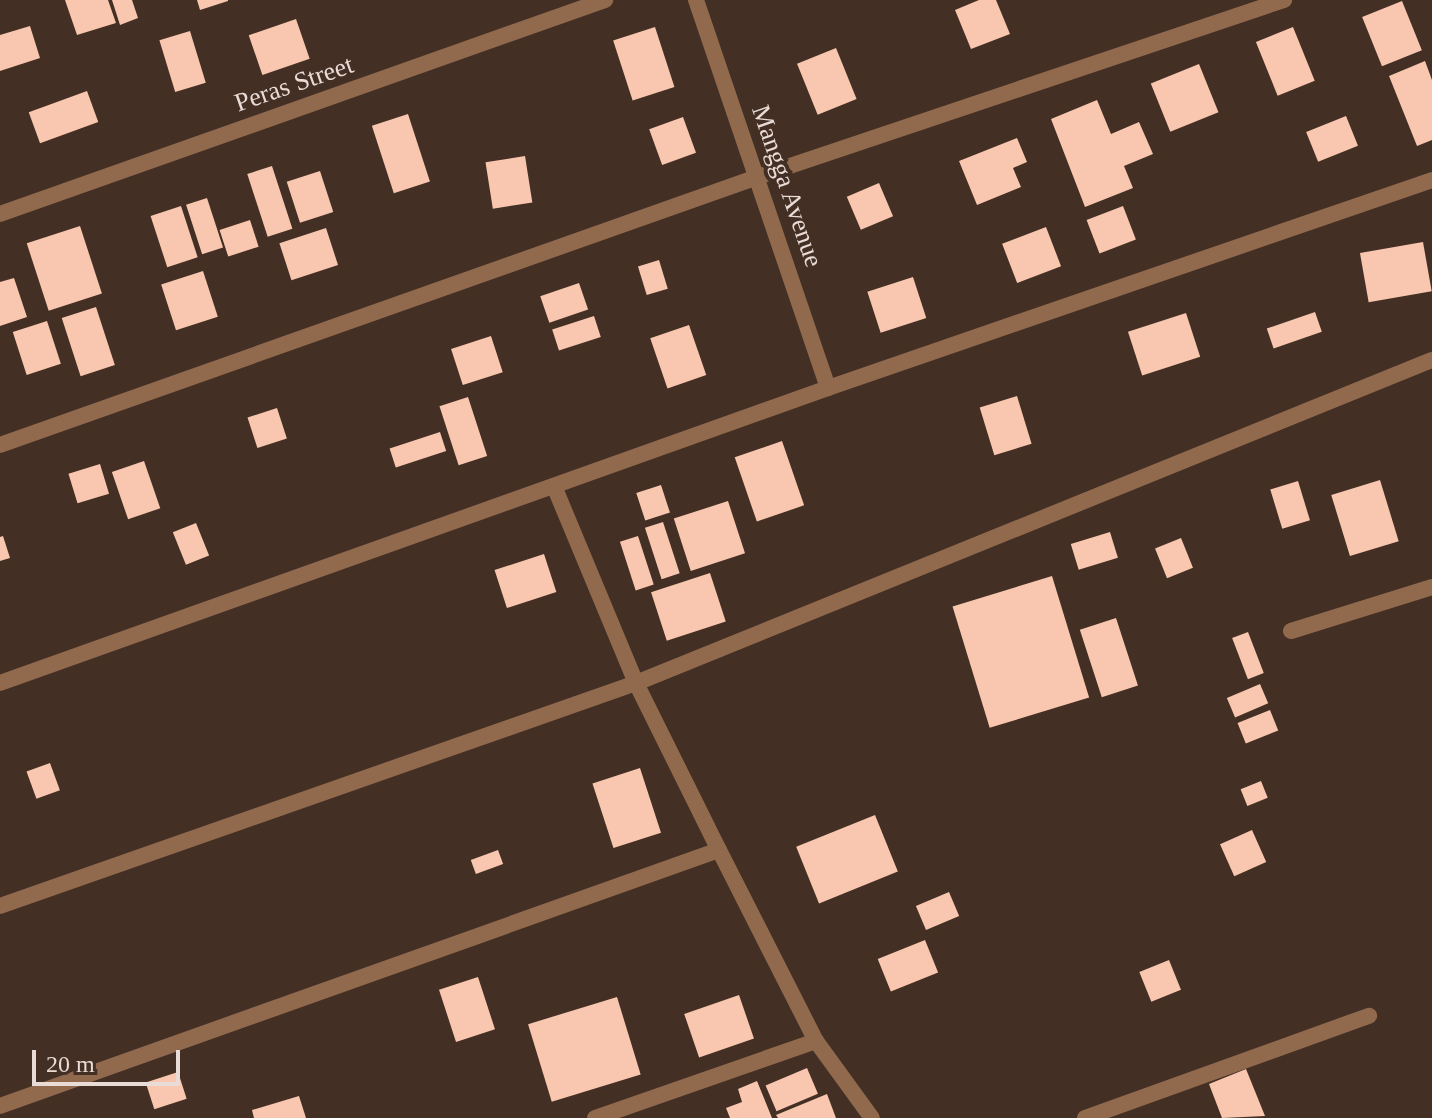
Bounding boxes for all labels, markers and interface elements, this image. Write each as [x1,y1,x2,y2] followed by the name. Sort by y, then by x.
[231,49,357,119] street label: Peras Street
[744,100,830,272] street label: Mangga Avenue
[36,1034,184,1084] scale bar
[46,1051,95,1077] text: 20 m

